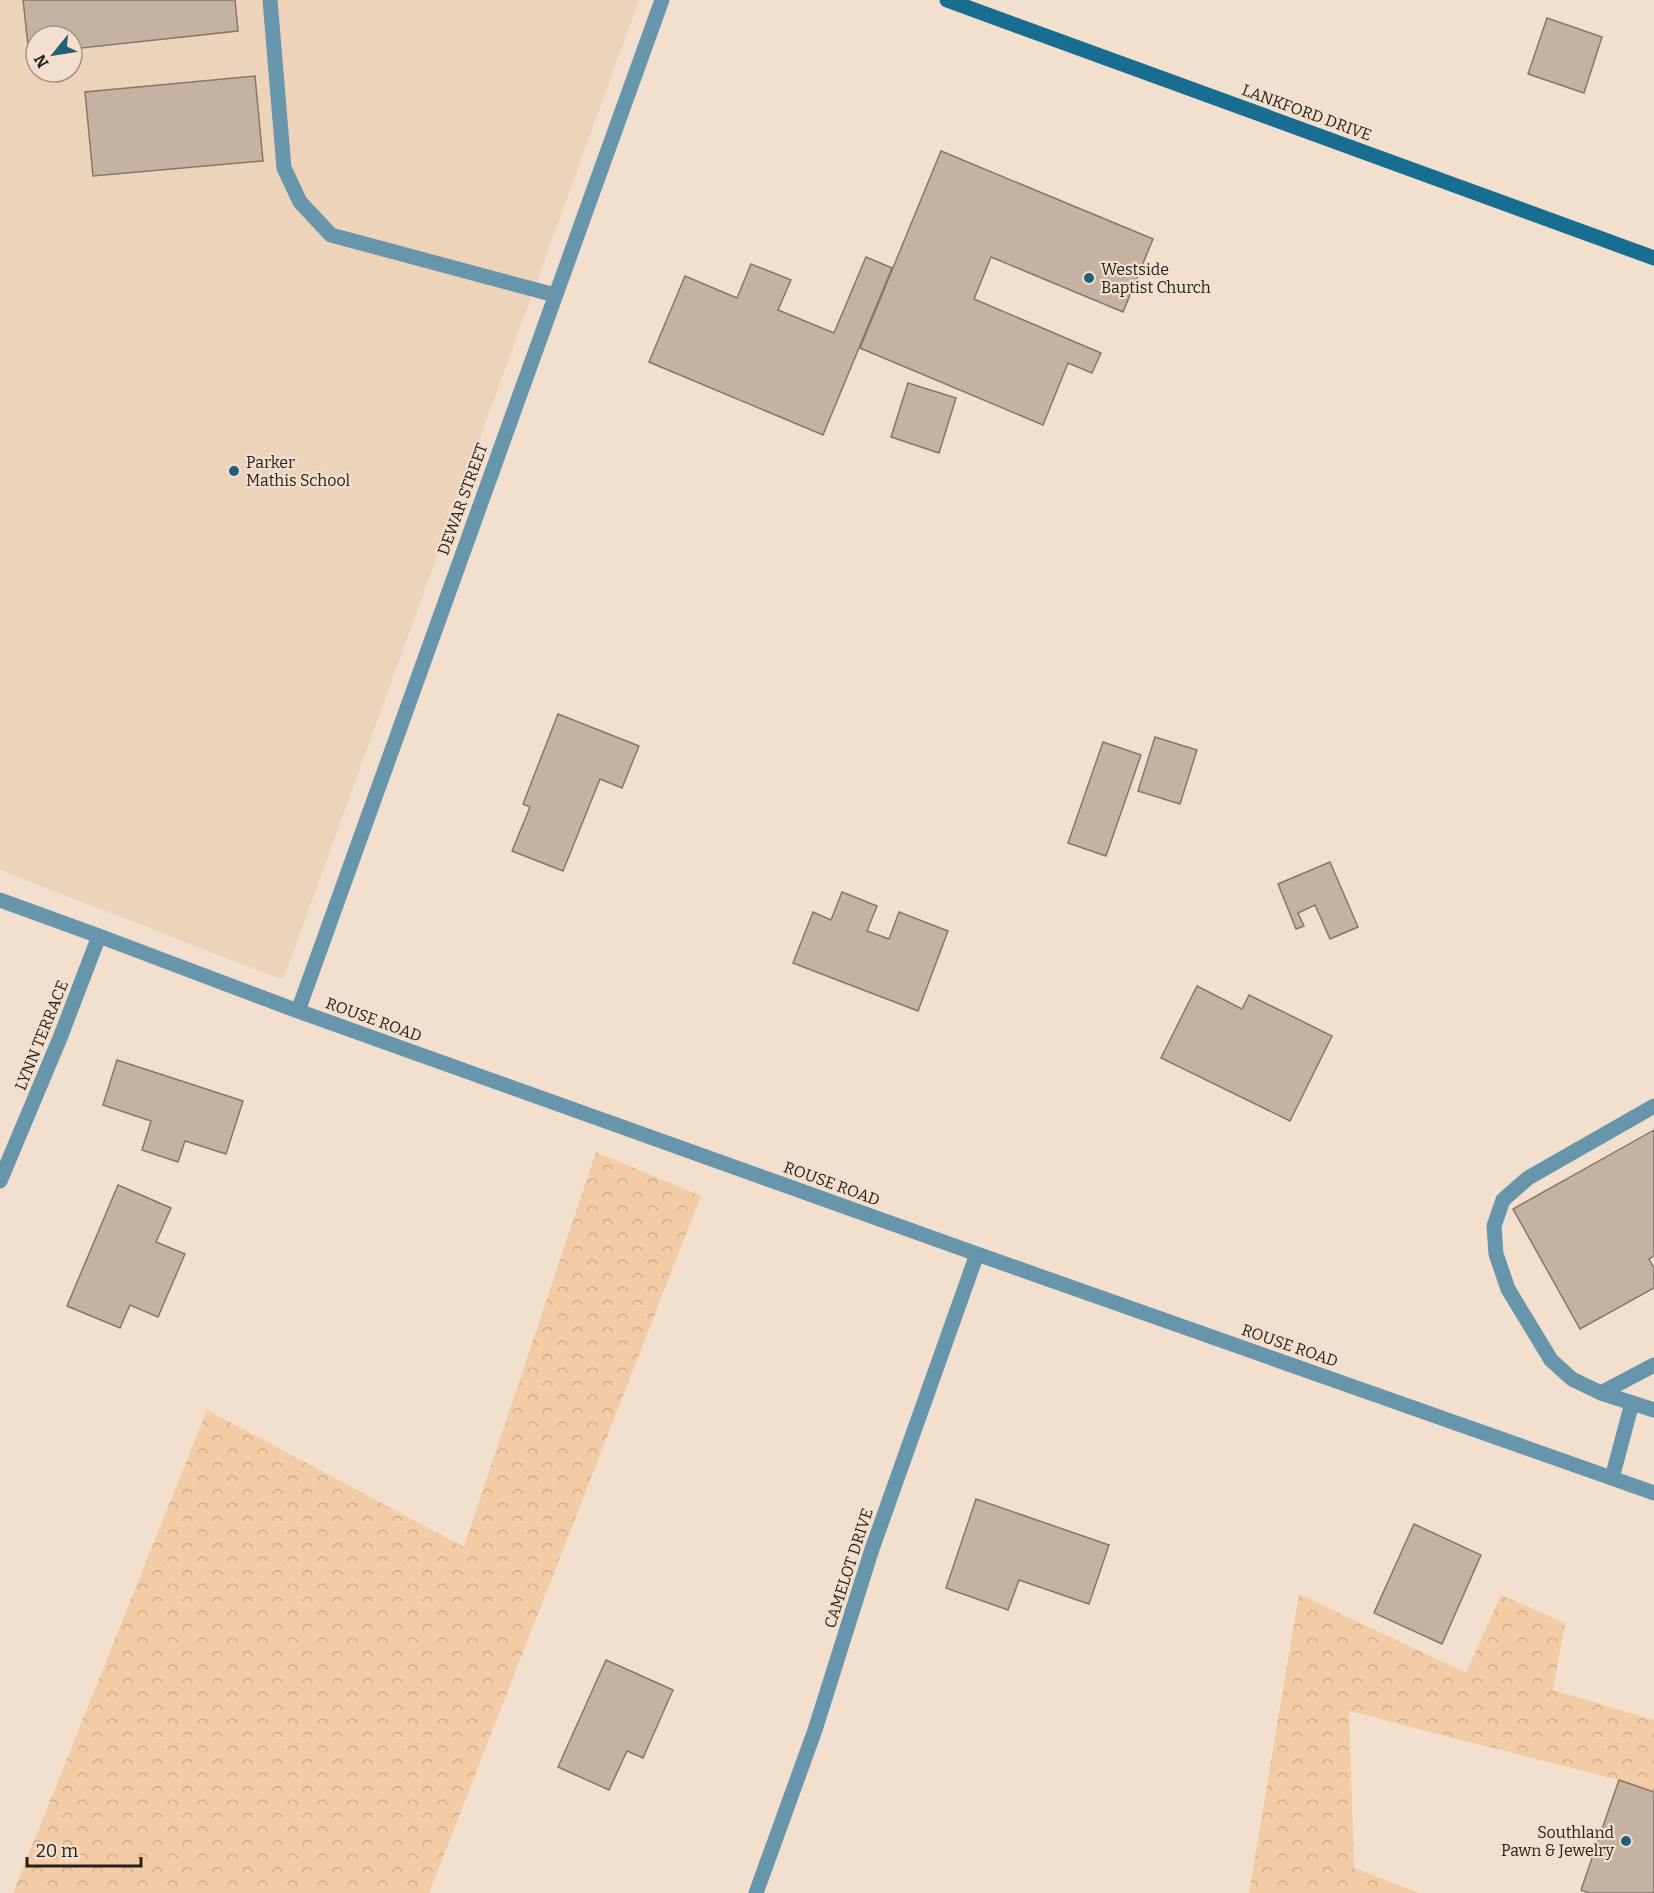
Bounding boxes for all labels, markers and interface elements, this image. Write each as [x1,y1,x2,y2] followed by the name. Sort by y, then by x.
[24,24,84,84] north arrow
[30,51,53,71] text: N
[1239,80,1374,145] street label: LANKFORD DRIVE
[1101,260,1211,297] place label: Westside Baptist Church
[1082,271,1096,285] marker: Westside Baptist Church
[433,441,492,558] street label: DEWAR STREET
[246,453,351,490] place label: Parker Mathis School
[227,464,241,478] marker: Parker Mathis School
[11,977,72,1093] street label: LYNN TERRACE
[323,993,424,1046] street label: ROUSE ROAD
[781,1157,882,1210] street label: ROUSE ROAD
[1239,1320,1341,1371] street label: ROUSE ROAD
[820,1506,877,1631] street label: CAMELOT DRIVE
[1501,1823,1615,1860] place label: Southland Pawn & Jewelry
[27,1830,141,1868] scale bar
[1619,1834,1633,1848] marker: Southland Pawn & Jewelry
[36,1840,78,1862] text: 20 m

